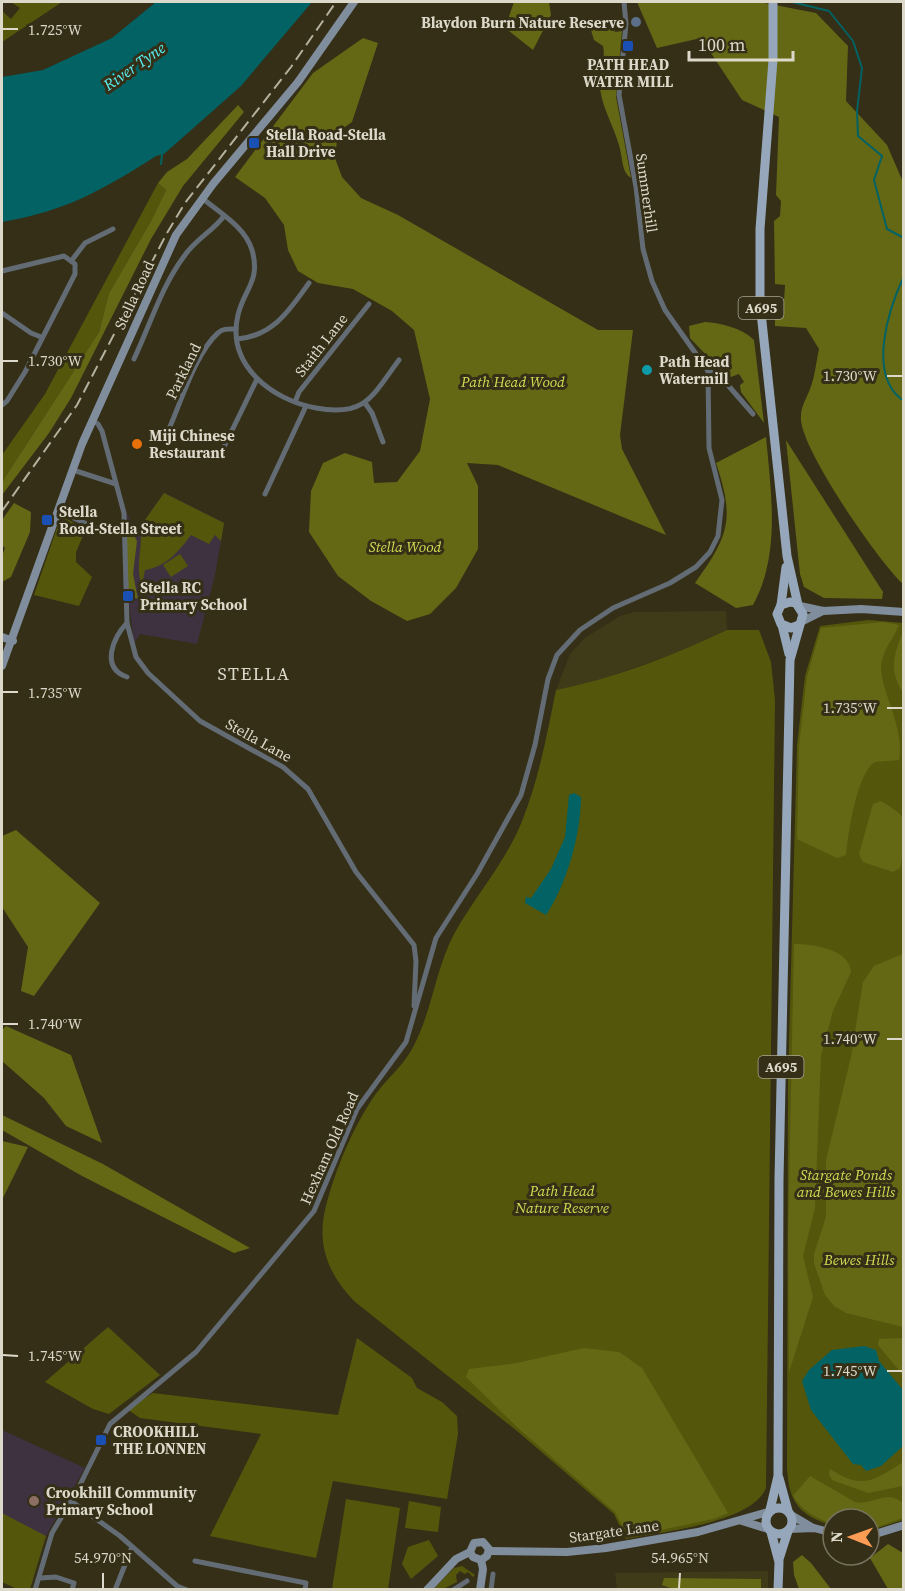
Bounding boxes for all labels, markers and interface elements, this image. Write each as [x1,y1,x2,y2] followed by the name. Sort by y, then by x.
[421,12,624,33] place label: Blaydon Burn Nature Reserve
[629,15,643,29] marker: Blaydon Burn Nature Reserve
[28,19,82,40] text: 1.725°W
[689,24,792,62] scale bar
[698,32,745,57] text: 100 m
[98,36,170,96] water label: River Tyne
[621,39,635,53] marker: PATH HEAD WATER MILL
[583,54,674,92] place label: PATH HEAD WATER MILL
[266,124,387,162] place label: Stella Road-Stella Hall Drive
[247,136,261,150] marker: Stella Road-Stella Hall Drive
[631,152,663,234] street label: Summerhill
[109,257,159,333] street label: Stella Road
[738,297,783,319] road number: A695
[290,309,353,381] street label: Staith Lane
[160,339,206,403] street label: Parkland
[28,350,82,371] text: 1.730°W
[659,351,730,389] place label: Path Head Watermill
[640,363,654,377] marker: Path Head Watermill
[823,365,877,386] text: 1.730°W
[460,371,565,392] park label: Path Head Wood
[149,425,235,463] place label: Miji Chinese Restaurant
[130,437,144,451] marker: Miji Chinese Restaurant
[59,501,182,539] place label: Stella Road-Stella Street
[40,513,54,527] marker: Stella Road-Stella Street
[369,536,441,557] park label: Stella Wood
[140,577,247,615] place label: Stella RC Primary School
[121,589,135,603] marker: Stella RC Primary School
[218,661,290,686] district label: STELLA
[28,682,82,703] text: 1.735°W
[823,697,877,718] text: 1.735°W
[222,713,296,767] street label: Stella Lane
[28,1013,82,1034] text: 1.740°W
[823,1028,877,1049] text: 1.740°W
[758,1056,804,1078] road number: A695
[295,1088,364,1208] street label: Hexham Old Road
[797,1164,896,1202] park label: Stargate Ponds and Bewes Hills
[514,1180,609,1218] park label: Path Head Nature Reserve
[823,1249,895,1270] park label: Bewes Hills
[28,1345,82,1366] text: 1.745°W
[823,1360,877,1381] text: 1.745°W
[113,1421,206,1459] place label: CROOKHILL THE LONNEN
[94,1433,108,1447] marker: CROOKHILL THE LONNEN
[46,1482,196,1520] place label: Crookhill Community Primary School
[27,1494,41,1508] marker: Crookhill Community Primary School
[821,1507,881,1567] north arrow
[568,1514,661,1548] street label: Stargate Lane
[825,1530,847,1543] text: N
[74,1547,132,1568] text: 54.970°N
[651,1547,709,1568] text: 54.965°N

